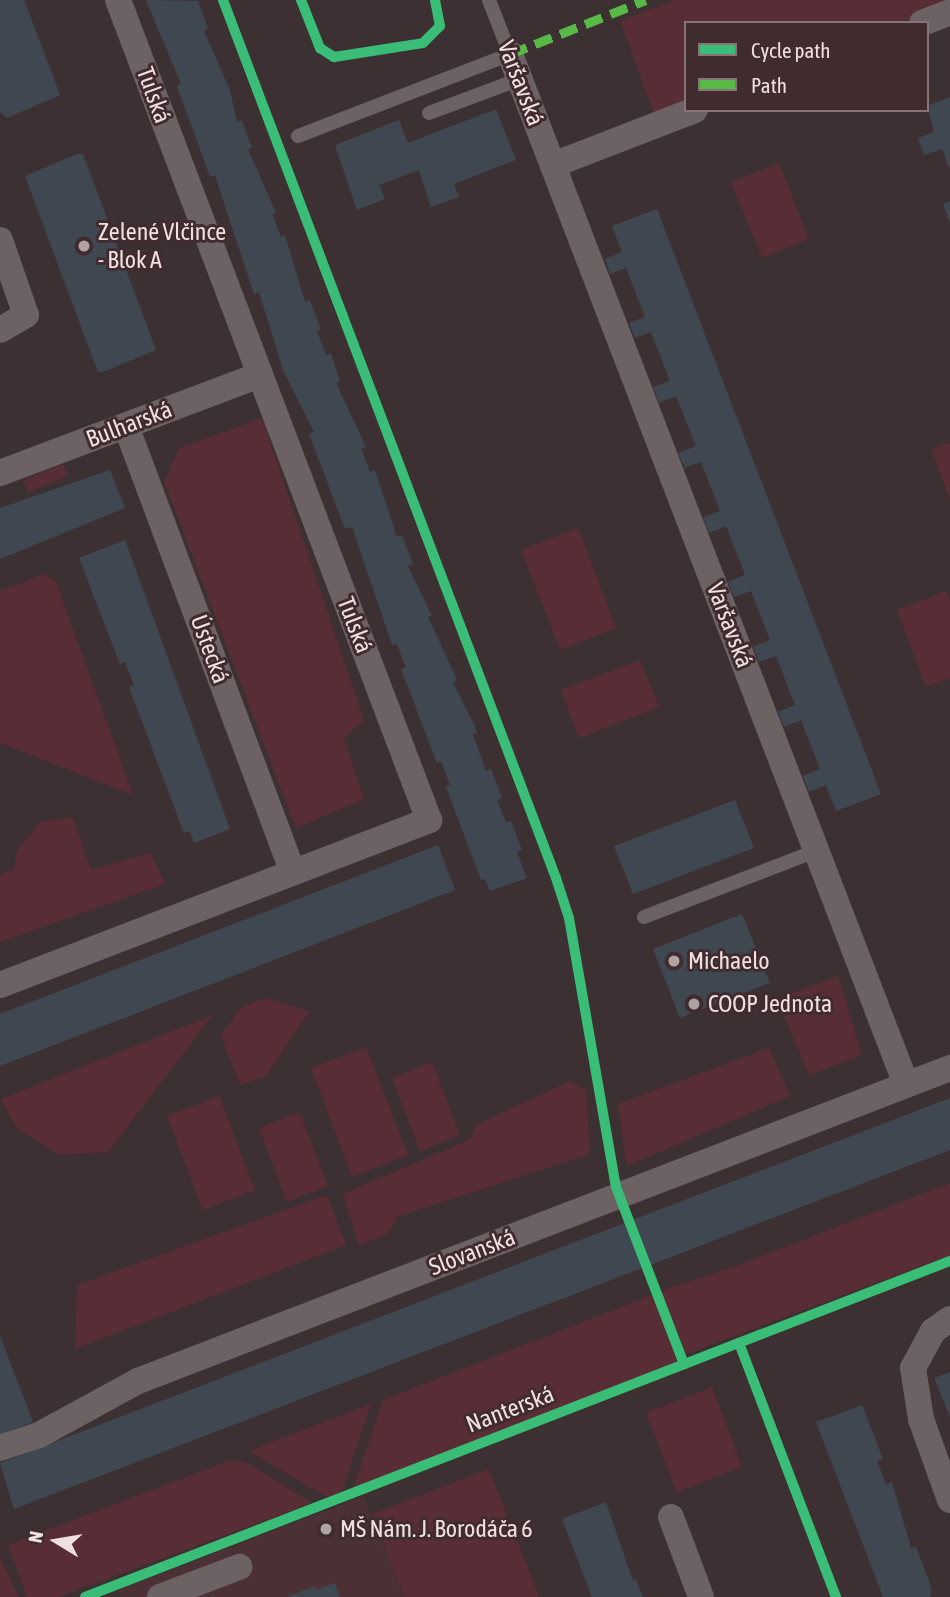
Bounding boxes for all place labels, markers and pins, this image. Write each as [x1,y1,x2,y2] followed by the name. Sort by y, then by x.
[98,218,226,274] place label: Zelené Vlčince - Blok A
[76,238,92,254] marker: Zelené Vlčince - Blok A
[688,947,770,975] place label: Michaelo
[666,953,682,969] marker: Michaelo
[708,990,832,1018] place label: COOP Jednota
[686,996,702,1012] marker: COOP Jednota
[340,1515,533,1543] place label: MŠ Nám. J. Borodáča 6
[318,1521,334,1537] marker: MŠ Nám. J. Borodáča 6

